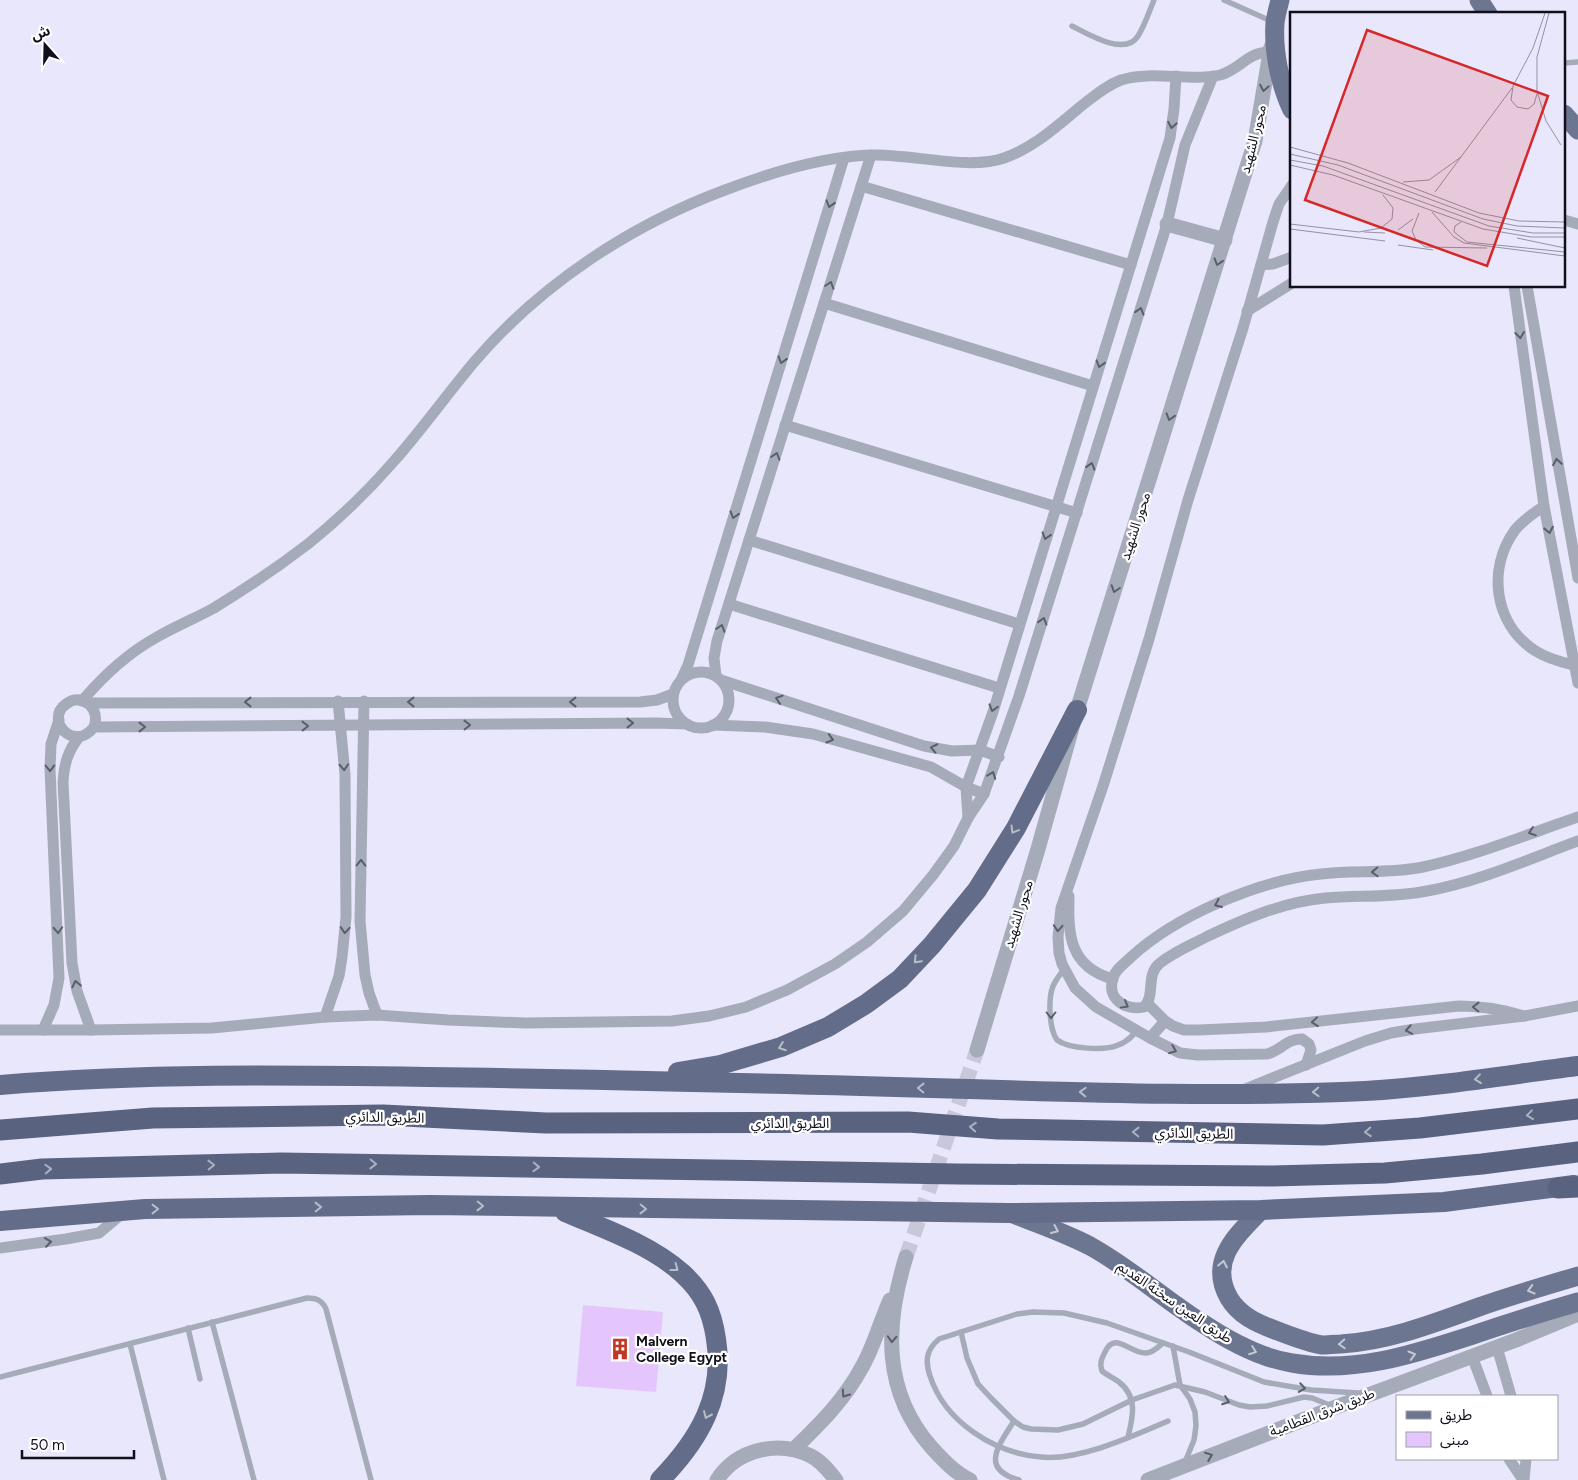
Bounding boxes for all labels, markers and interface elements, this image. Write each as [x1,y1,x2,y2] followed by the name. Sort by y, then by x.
[1290,12,1566,288] inset map
[20,20,70,70] north arrow
[29,22,53,45] text: ش
[1260,84,1270,93] one-way arrow
[1237,103,1270,175] street label: محور الشهيد
[1167,121,1177,129] one-way arrow
[826,200,836,208] one-way arrow
[1213,257,1223,266] one-way arrow
[824,281,834,289] one-way arrow
[1134,307,1144,316] one-way arrow
[1514,331,1525,339] one-way arrow
[778,355,788,363] one-way arrow
[1095,359,1105,368] one-way arrow
[1165,412,1175,421] one-way arrow
[770,453,780,461] one-way arrow
[1552,457,1563,465] one-way arrow
[1086,462,1096,471] one-way arrow
[1117,490,1154,562] street label: محور الشهيد
[729,510,739,519] one-way arrow
[1543,526,1554,534] one-way arrow
[1042,531,1052,540] one-way arrow
[1111,584,1121,592] one-way arrow
[1037,617,1047,626] one-way arrow
[716,624,726,633] one-way arrow
[775,694,784,704] one-way arrow
[244,697,252,707] one-way arrow
[407,697,414,707] one-way arrow
[569,697,577,707] one-way arrow
[989,703,999,712] one-way arrow
[626,718,634,728] one-way arrow
[464,720,472,730] one-way arrow
[302,721,309,731] one-way arrow
[139,722,147,732] one-way arrow
[826,733,834,743] one-way arrow
[929,743,938,754] one-way arrow
[45,764,56,772] one-way arrow
[339,764,350,772] one-way arrow
[985,771,996,780] one-way arrow
[1011,825,1021,834] one-way arrow
[1528,827,1537,837] one-way arrow
[355,859,366,867] one-way arrow
[1371,867,1378,877] one-way arrow
[1000,878,1037,950] street label: محور الشهيد
[1214,899,1222,909] one-way arrow
[1053,925,1064,933] one-way arrow
[339,926,350,934] one-way arrow
[52,927,63,935] one-way arrow
[914,955,923,964] one-way arrow
[71,980,81,989] one-way arrow
[1119,999,1128,1009] one-way arrow
[1472,1001,1480,1012] one-way arrow
[1046,1011,1056,1019] one-way arrow
[1310,1016,1318,1027] one-way arrow
[1404,1025,1413,1035] one-way arrow
[778,1041,786,1051] one-way arrow
[1168,1043,1177,1054] one-way arrow
[1473,1073,1482,1083] one-way arrow
[917,1082,925,1093] one-way arrow
[1079,1087,1087,1098] one-way arrow
[1311,1087,1319,1097] one-way arrow
[345,1108,424,1129] street label: الطريق الدائري
[1525,1109,1533,1120] one-way arrow
[751,1115,829,1134] street label: الطريق الدائري
[969,1122,977,1133] one-way arrow
[1154,1124,1233,1145] street label: الطريق الدائري
[1364,1126,1372,1137] one-way arrow
[1131,1127,1139,1137] one-way arrow
[370,1159,378,1169] one-way arrow
[208,1160,215,1170] one-way arrow
[532,1162,540,1172] one-way arrow
[45,1164,53,1174] one-way arrow
[477,1201,485,1212] one-way arrow
[314,1202,322,1212] one-way arrow
[152,1203,160,1214] one-way arrow
[640,1204,647,1214] one-way arrow
[1050,1224,1059,1235] one-way arrow
[44,1237,53,1247] one-way arrow
[1113,1258,1235,1349] street label: طريق العين سخنة القديم
[1217,1260,1227,1269] one-way arrow
[669,1262,679,1271] one-way arrow
[1528,1284,1536,1294] one-way arrow
[636,1333,728,1366] place label: Malvern College Egypt
[886,1335,897,1343] one-way arrow
[607,1336,633,1362] building icon: Malvern College Egypt
[1338,1338,1346,1349] one-way arrow
[1248,1345,1256,1355] one-way arrow
[1407,1350,1415,1360] one-way arrow
[1298,1383,1306,1393] one-way arrow
[1267,1385,1378,1441] street label: طريق شرق القطامية
[842,1388,851,1398] one-way arrow
[1221,1394,1230,1405] one-way arrow
[1396,1395,1558,1460] legend
[1440,1406,1472,1425] text: طريق
[702,1410,713,1419] one-way arrow
[22,1428,135,1460] scale bar
[1440,1431,1469,1449] text: مبنى
[30,1436,65,1454] text: 50 m
[1205,1452,1213,1462] one-way arrow

